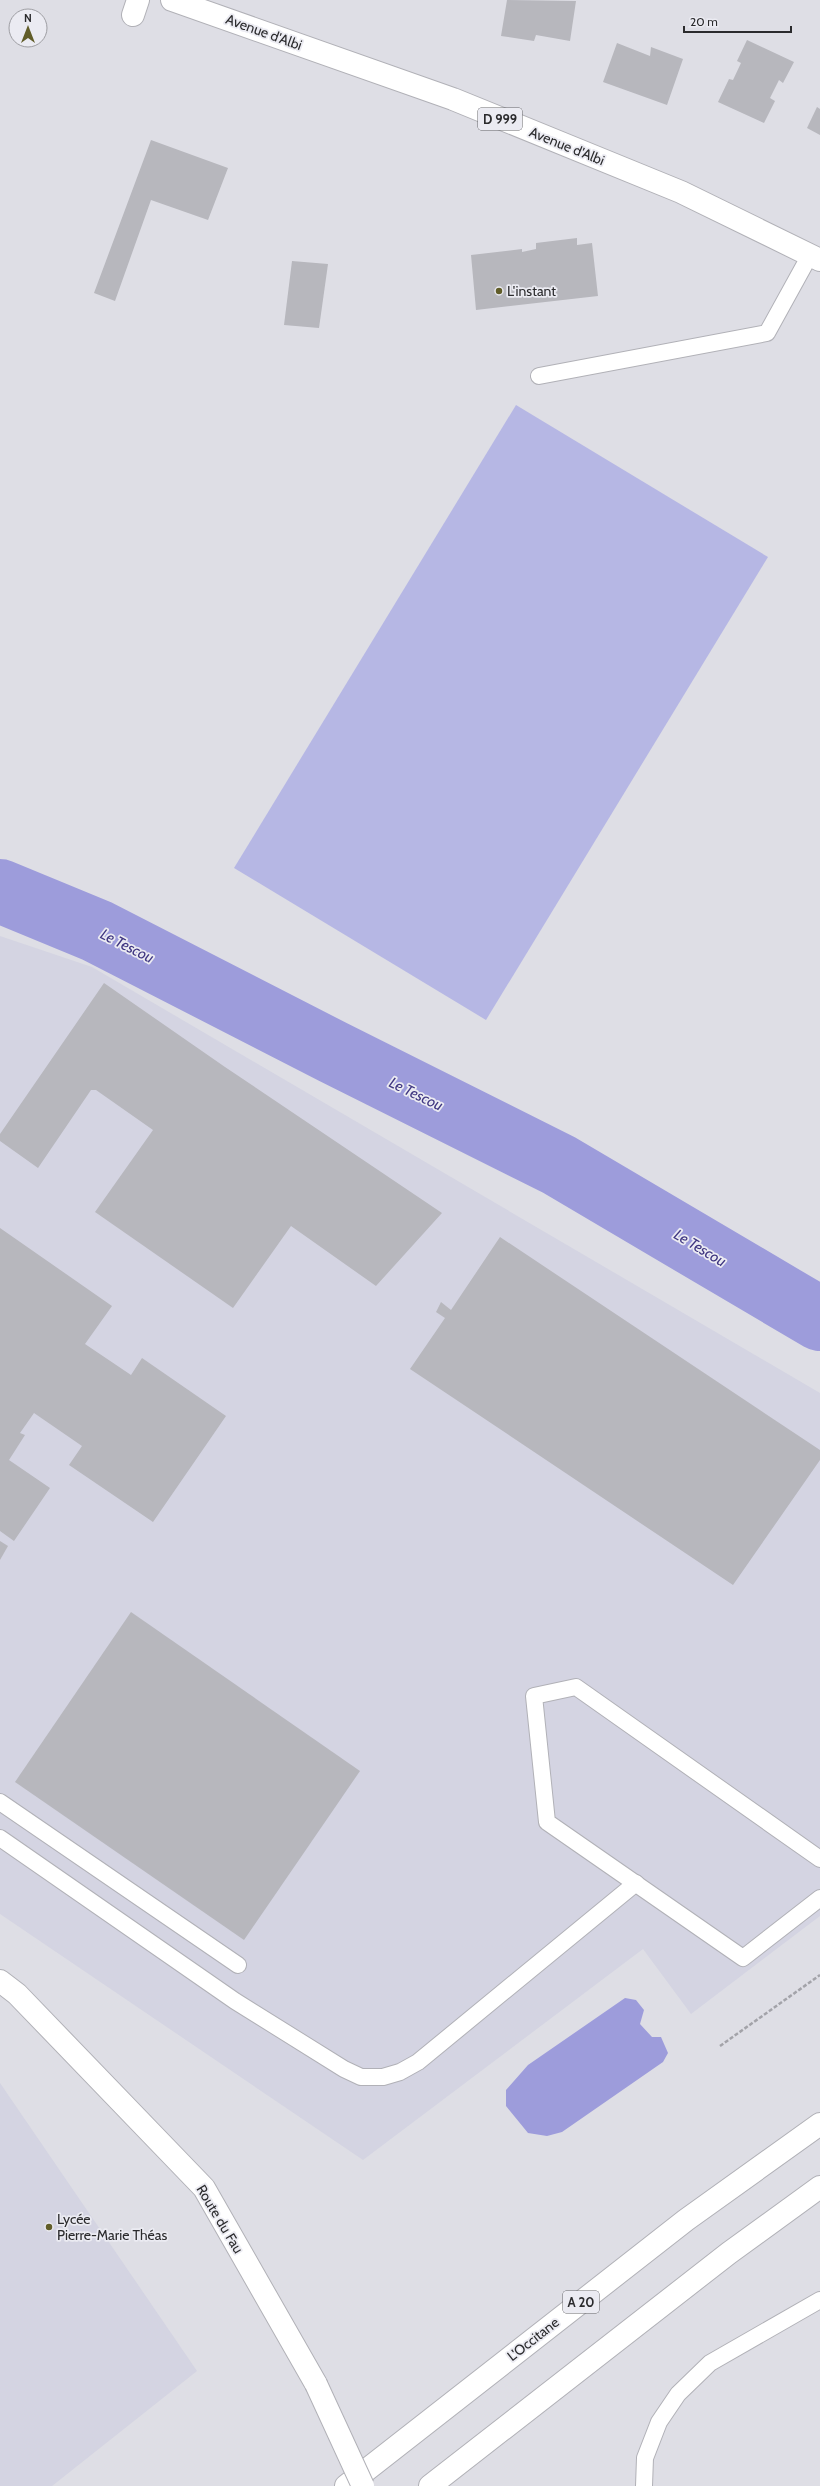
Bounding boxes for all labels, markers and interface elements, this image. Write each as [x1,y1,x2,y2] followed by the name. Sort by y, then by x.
[8,8,48,48] north arrow
[684,8,791,34] scale bar
[223,10,305,54] street label: Avenue d'Albi
[24,11,32,25] text: N
[690,14,718,29] text: 20 m
[478,108,522,130] road number: D 999
[527,123,607,169] street label: Avenue d'Albi
[507,282,556,300] place label: L'instant
[494,286,504,296] marker: L'instant
[97,925,157,967] water label: Le Tescou
[386,1073,446,1115] water label: Le Tescou
[671,1226,729,1270] water label: Le Tescou
[192,2181,248,2257] street label: Route du Fau
[57,2210,167,2244] place label: Lycée Pierre-Marie Théas
[44,2222,54,2232] marker: Lycée Pierre-Marie Théas
[563,2291,599,2313] road number: A 20
[503,2313,563,2365] street label: L'Occitane

